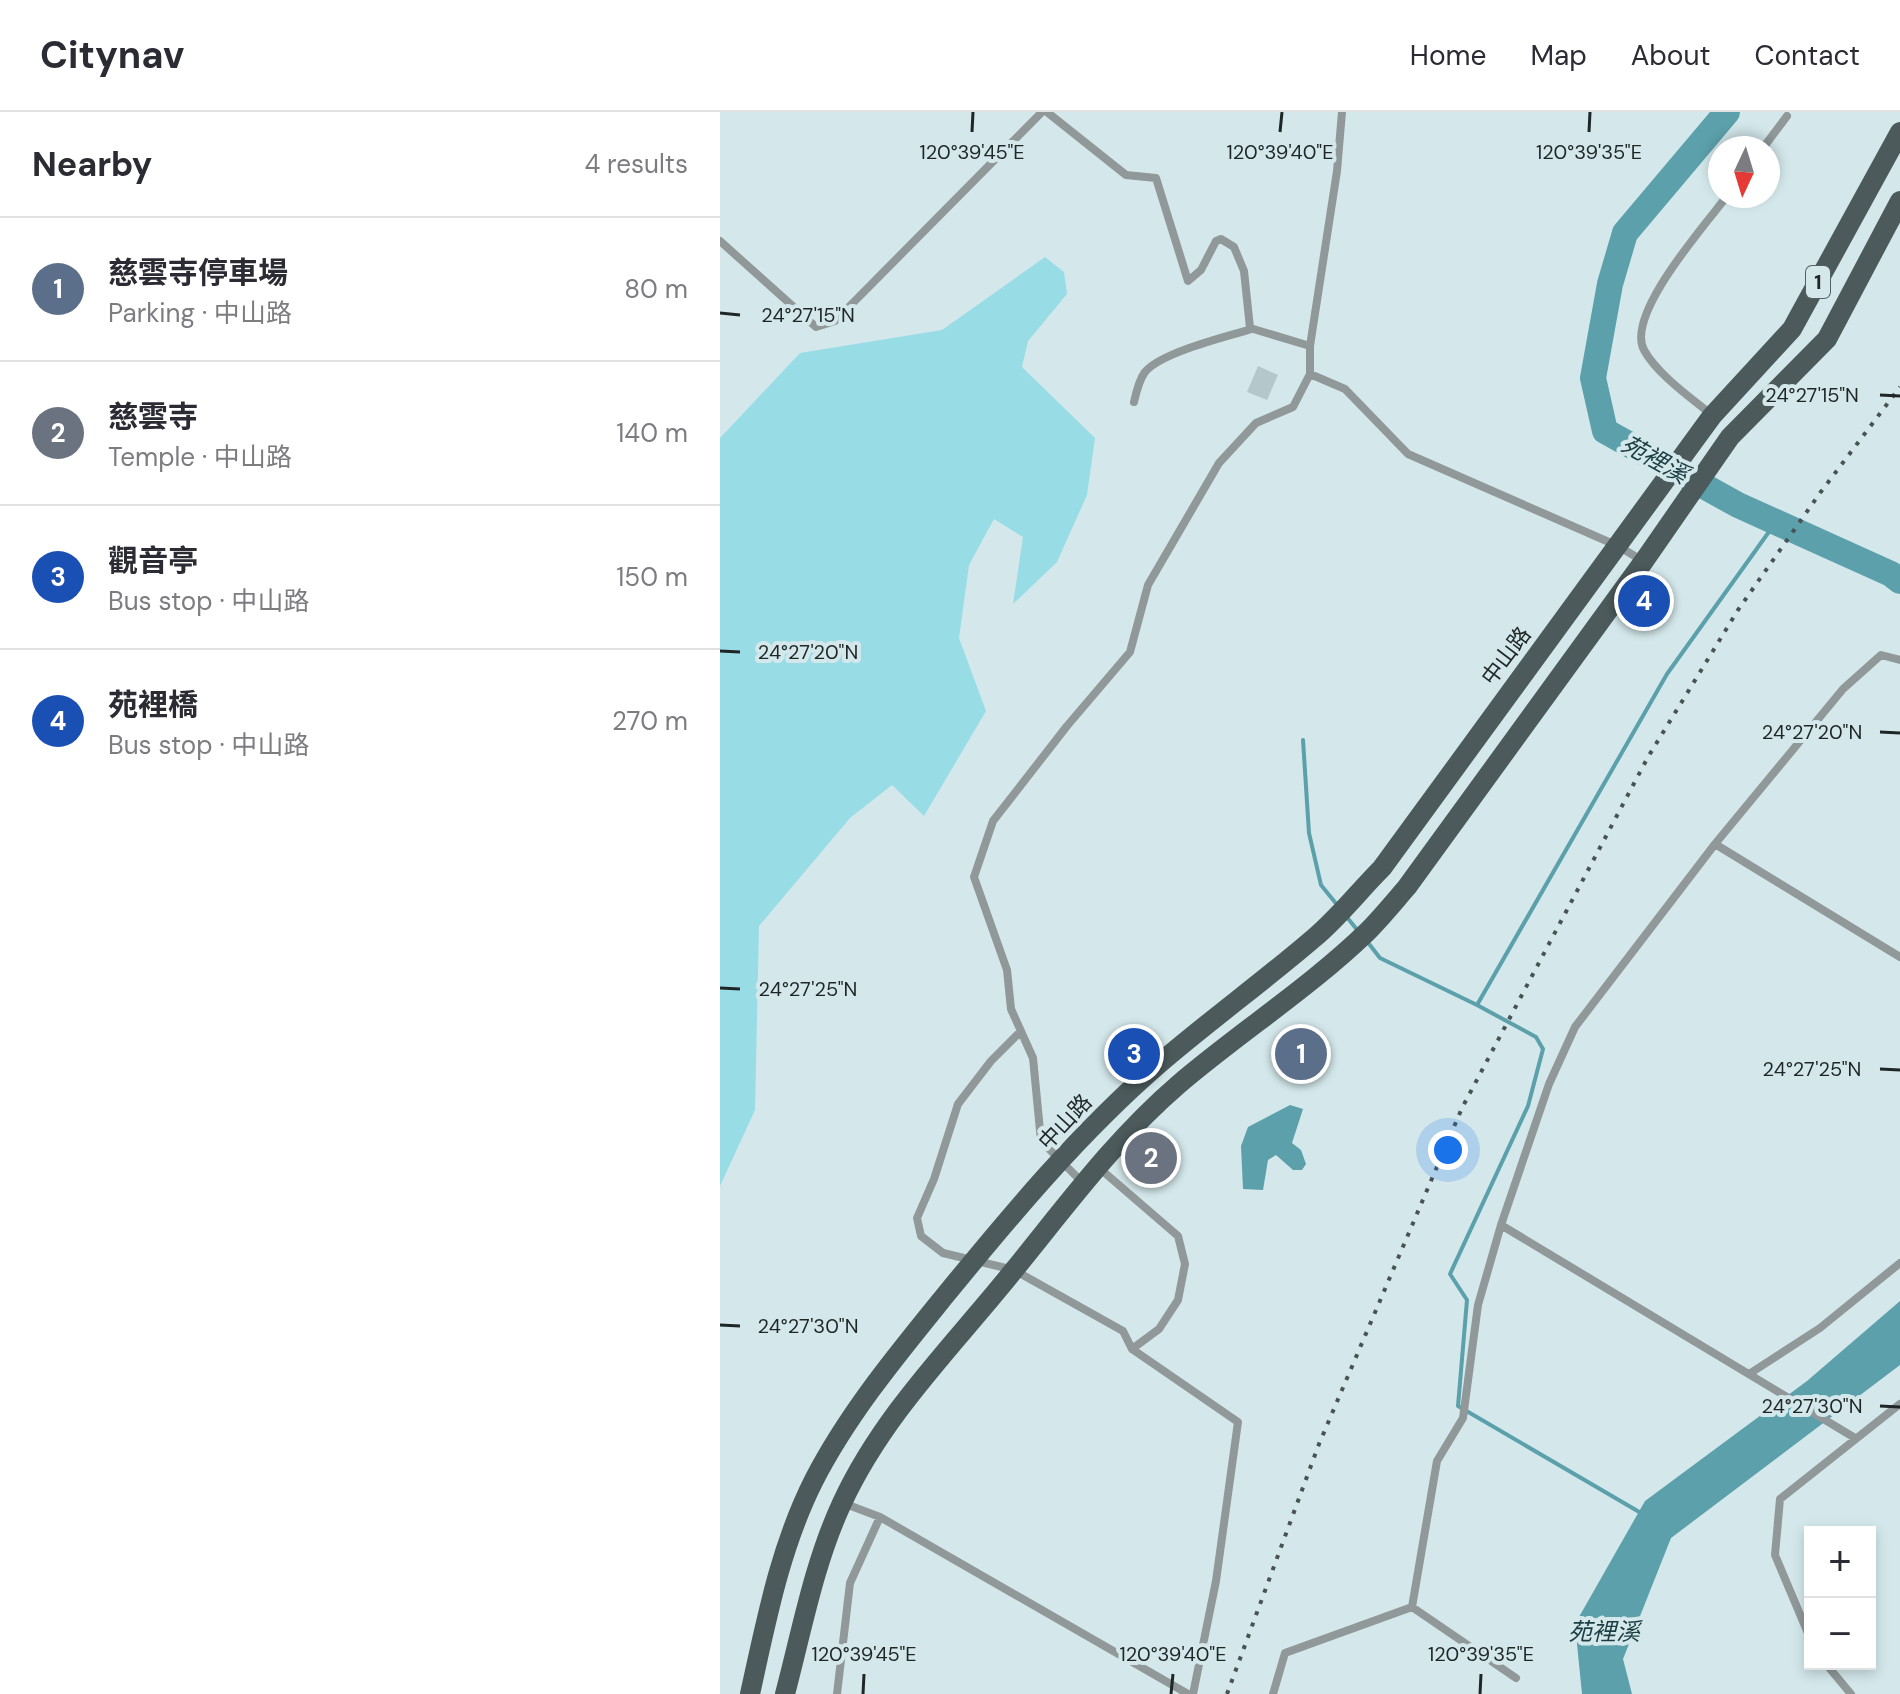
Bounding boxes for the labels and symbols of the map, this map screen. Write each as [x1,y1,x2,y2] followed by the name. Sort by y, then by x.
[1708,136,1780,208] north arrow
[919,139,1025,165] text: 120°39'45"E
[1227,139,1333,165] text: 120°39'40"E
[1536,139,1642,165] text: 120°39'35"E
[1806,266,1830,298] road number: 1
[761,302,855,328] text: 24°27'15"N
[1765,382,1859,408] text: 24°27'15"N
[1616,428,1697,491] water label: 苑裡溪
[1618,571,1670,631] pin: 4
[1475,621,1537,691] street label: 中山路
[758,639,858,665] text: 24°27'20"N
[1762,719,1862,745] text: 24°27'20"N
[759,976,857,1002] text: 24°27'25"N
[1108,1024,1160,1084] pin: 3
[1275,1024,1327,1084] pin: 1
[1763,1056,1861,1082] text: 24°27'25"N
[1032,1088,1098,1156] street label: 中山路
[1125,1128,1177,1188] pin: 2
[1428,1130,1468,1170] your location
[758,1313,858,1339] text: 24°27'30"N
[1762,1393,1862,1419] text: 24°27'30"N
[1568,1616,1643,1647] water label: 苑裡溪
[811,1641,917,1667] text: 120°39'45"E
[1120,1641,1226,1667] text: 120°39'40"E
[1428,1641,1534,1667] text: 120°39'35"E

